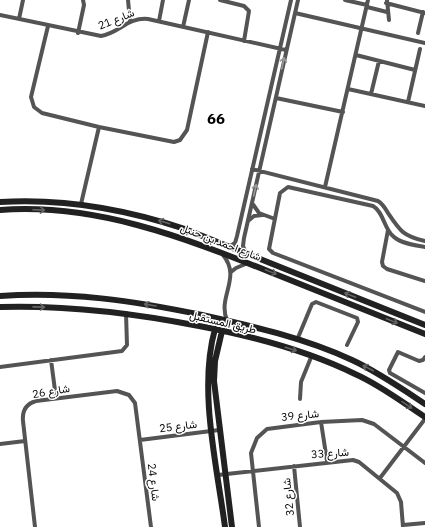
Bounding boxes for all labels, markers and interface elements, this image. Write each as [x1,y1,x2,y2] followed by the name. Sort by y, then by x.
[96,5,137,34] street label: شارع 21
[280,57,288,70] one-way arrow
[207,109,225,128] district label: 66
[252,184,259,197] one-way arrow
[32,206,45,213] one-way arrow
[157,218,170,225] one-way arrow
[178,220,264,265] street label: شارع احمد بن حنبل
[265,269,277,277] one-way arrow
[344,291,356,299] one-way arrow
[144,301,157,309] one-way arrow
[32,303,45,311] one-way arrow
[188,308,258,336] street label: طريق المستقبل
[385,318,397,325] one-way arrow
[284,346,297,353] one-way arrow
[363,364,375,371] one-way arrow
[31,381,71,402] street label: شارع 26
[401,401,412,409] one-way arrow
[280,406,320,425] street label: شارع 39
[158,417,198,436] street label: شارع 25
[311,445,350,462] street label: شارع 33
[144,462,163,502] street label: شارع 24
[279,477,298,517] street label: شارع 32

